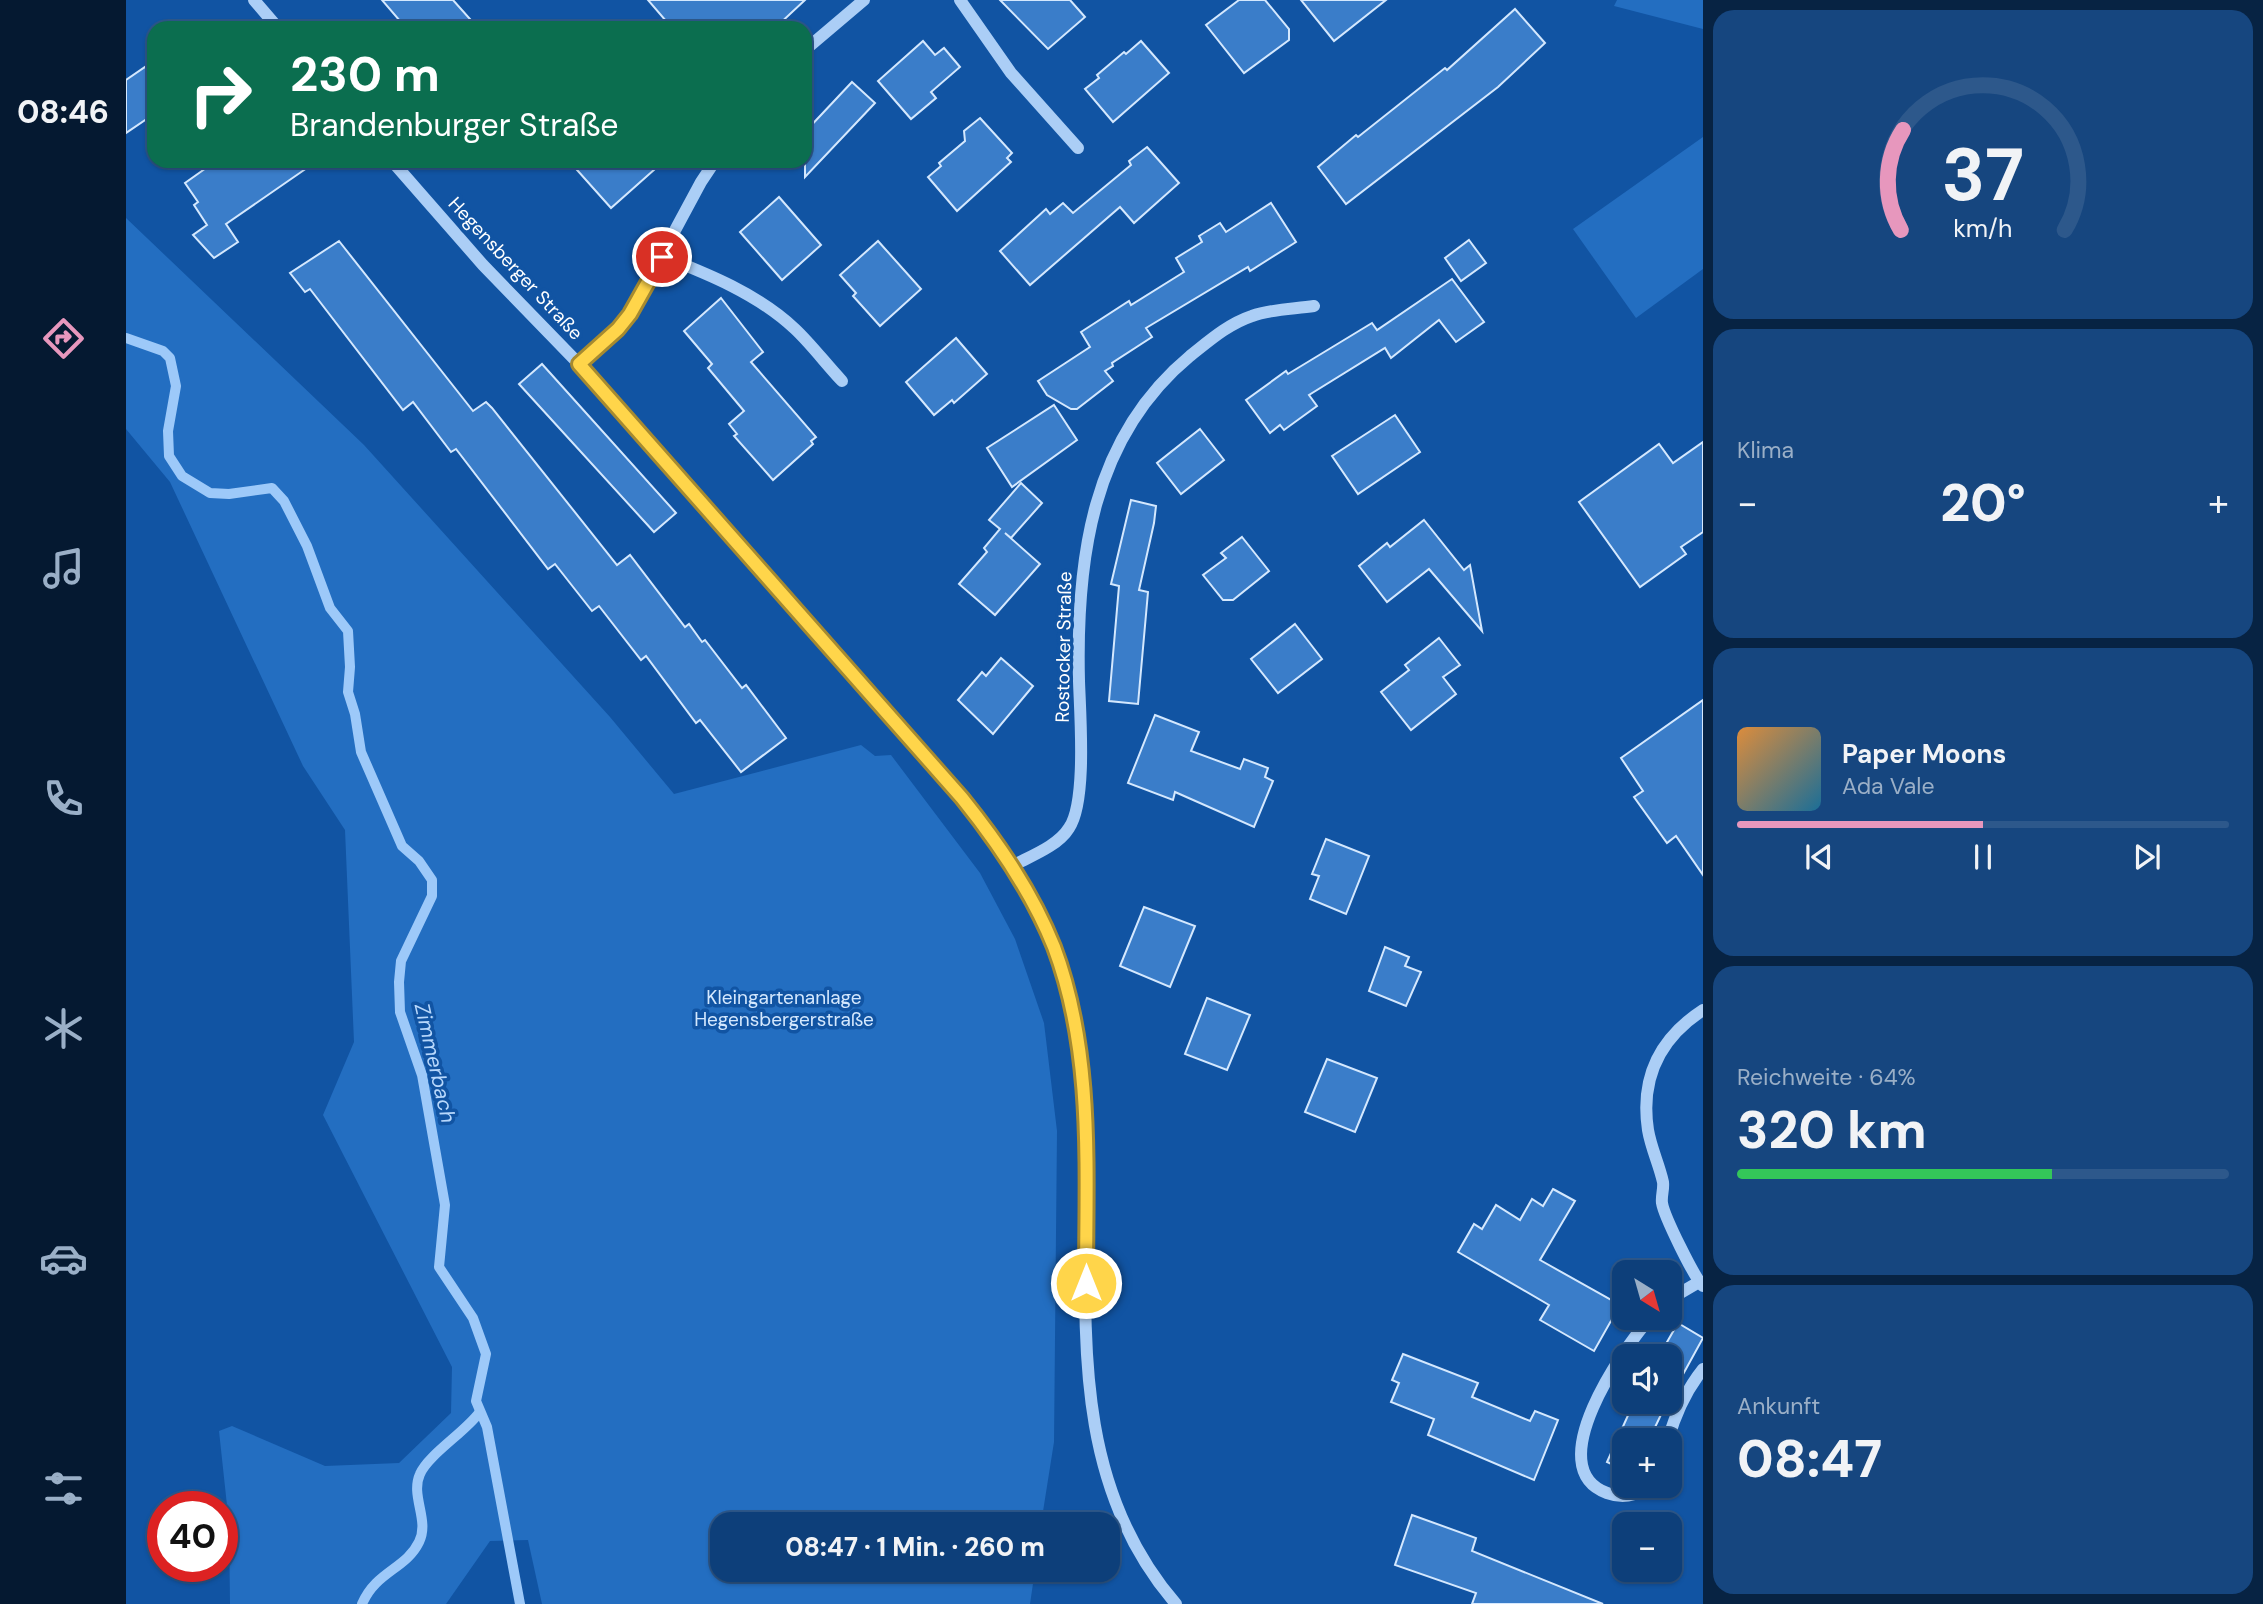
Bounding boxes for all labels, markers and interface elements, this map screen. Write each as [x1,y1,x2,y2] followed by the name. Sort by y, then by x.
[290,42,440,106] text: 230 m
[175,49,266,140] icon: right
[17,91,109,133] text: 08:46
[290,104,618,146] text: Brandenburger Straße
[1942,129,2024,224] text: 37
[443,192,588,345] street label: Hegensberger Straße
[1953,212,2013,245] text: km/h
[632,227,692,287] pin
[643,238,681,276] icon: arrive
[39,314,88,363] icon: directions
[1737,435,1794,465] text: Klima
[1940,469,2026,537] text: 20°
[1737,478,1758,528] text: −
[2208,478,2229,528] text: +
[39,544,88,593] icon: music
[1050,571,1077,723] street label: Rostocker Straße
[1842,737,2006,771] text: Paper Moons
[1842,771,1935,801] text: Ada Vale
[39,774,88,823] icon: phone
[1800,838,1838,876] icon: previous
[1964,838,2002,876] icon: pause
[2128,838,2166,876] icon: next
[694,985,874,1032] park label: Kleingartenanlage Hegensbergerstraße
[408,1000,462,1126] water label: Zimmerbach
[39,1004,88,1053] icon: climate
[1737,1062,1916,1092] text: Reichweite · 64%
[1737,1096,1927,1164] text: 320 km
[39,1234,88,1283] icon: car
[1049,1246,1123,1320] position arrow
[1612,1260,1682,1330] north arrow
[1612,1260,1682,1582] map controls
[1612,1344,1682,1414] button: sound
[1737,1391,1820,1421] text: Ankunft
[1737,1425,1882,1493] text: 08:47
[1612,1428,1682,1498] button: +
[39,1464,88,1513] icon: filters
[147,1491,238,1582] speed limit sign: 40
[1612,1512,1682,1582] button: −
[785,1530,1045,1564] text: 08:47 · 1 Min. · 260 m

